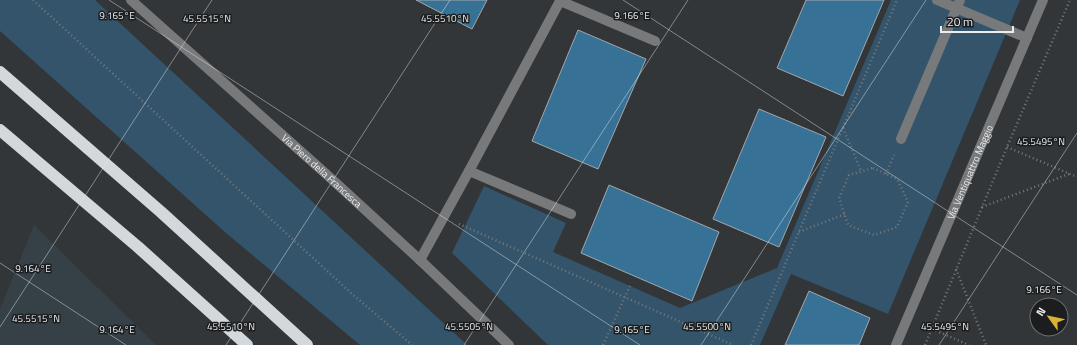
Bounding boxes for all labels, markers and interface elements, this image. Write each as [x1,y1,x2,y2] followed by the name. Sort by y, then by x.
[99,8,135,23] text: 9.165°E
[614,8,650,23] text: 9.166°E
[941,8,1013,34] scale bar
[183,11,231,26] text: 45.5515°N
[421,11,469,26] text: 45.5510°N
[947,12,973,31] text: 20 m
[943,122,996,222] street label: Via Ventiquattro Maggio
[278,130,365,211] street label: Via Piero della Francesca
[1017,134,1065,149] text: 45.5495°N
[15,261,51,276] text: 9.164°E
[1026,282,1062,297] text: 9.166°E
[1029,297,1069,337] north arrow
[1032,304,1049,319] text: N
[12,311,60,326] text: 45.5515°N
[207,319,255,334] text: 45.5510°N
[445,319,493,334] text: 45.5505°N
[683,319,731,334] text: 45.5500°N
[921,319,969,334] text: 45.5495°N
[99,322,135,337] text: 9.164°E
[614,322,650,337] text: 9.165°E

